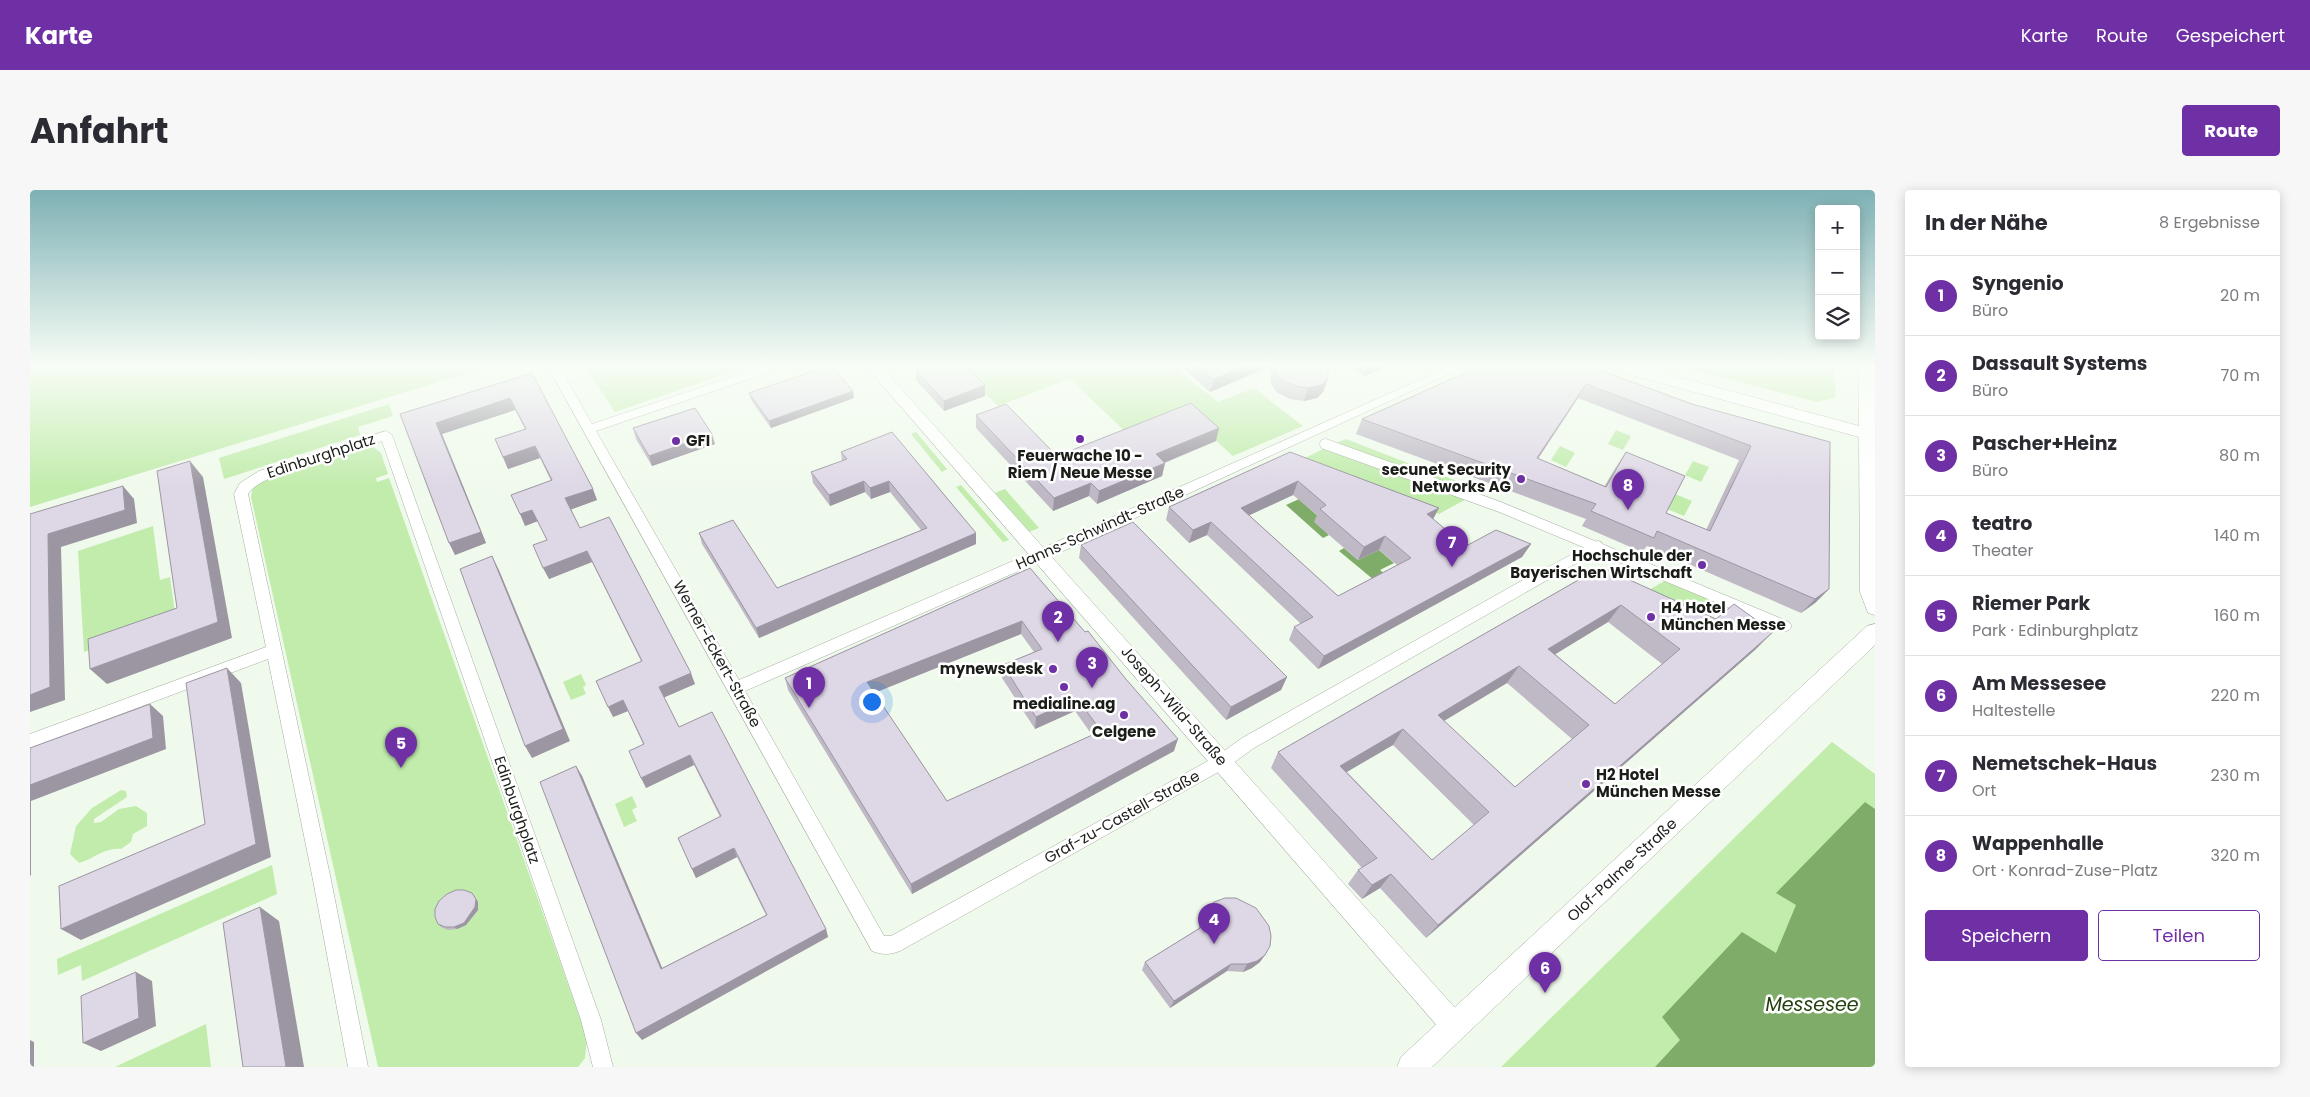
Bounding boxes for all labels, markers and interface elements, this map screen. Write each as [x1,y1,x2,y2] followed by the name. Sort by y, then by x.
[25,19,93,52] text: Karte
[2021,23,2068,48] text: Karte
[2096,23,2148,48] text: Route
[2176,23,2285,48] text: Gespeichert
[2182,105,2280,156] button: Route
[30,106,169,155] text: Anfahrt
[1815,205,1860,340] map controls
[1815,205,1860,250] button: +
[1925,208,2048,237] text: In der Nähe
[2159,211,2260,234] text: 8 Ergebnisse
[1815,250,1860,295] button: −
[1972,270,2064,297] text: Syngenio
[1938,284,1944,307] text: 1
[2220,284,2260,307] text: 20 m
[1815,295,1860,340] button: layers
[1972,299,2008,322] text: Büro
[1972,350,2147,377] text: Dassault Systems
[1936,364,1946,387] text: 2
[2220,364,2260,387] text: 70 m
[1972,379,2008,402] text: Büro
[264,428,378,483] street label: Edinburghplatz
[686,430,710,451] place label: GFI
[1972,430,2117,457] text: Pascher+Heinz
[1074,433,1086,445] marker: Feuerwache 10 - Riem / Neue Messe
[670,435,682,447] marker: GFI
[1936,444,1946,467] text: 3
[2219,444,2260,467] text: 80 m
[1008,445,1152,483] place label: Feuerwache 10 - Riem / Neue Messe
[1382,459,1512,497] place label: secunet Security Networks AG
[1972,459,2008,482] text: Büro
[1612,469,1644,510] pin: 8
[1515,473,1527,485] marker: secunet Security Networks AG
[1012,481,1187,574] street label: Hanns-Schwindt-Straße
[1972,510,2032,537] text: teatro
[1936,524,1946,547] text: 4
[2214,524,2260,547] text: 140 m
[1436,526,1468,567] pin: 7
[1972,539,2033,562] text: Theater
[1510,545,1693,583] place label: Hochschule der Bayerischen Wirtschaft
[1696,559,1708,571] marker: Hochschule der Bayerischen Wirtschaft
[668,577,767,731] street label: Werner-Eckert-Straße
[1972,590,2090,617] text: Riemer Park
[1661,597,1786,635] place label: H4 Hotel München Messe
[1042,601,1074,642] pin: 2
[1936,604,1946,627] text: 5
[2214,604,2260,627] text: 160 m
[1645,611,1657,623] marker: H4 Hotel München Messe
[1972,619,2138,642] text: Park · Edinburghplatz
[1116,641,1232,770] street label: Joseph-Wild-Straße
[1076,647,1108,688] pin: 3
[940,658,1044,679] place label: mynewsdesk
[1047,663,1059,675] marker: mynewsdesk
[793,667,825,708] pin: 1
[1972,670,2106,697] text: Am Messesee
[1058,681,1070,693] marker: medialine.ag
[1936,684,1946,707] text: 6
[2211,684,2260,707] text: 220 m
[859,689,885,715] your location
[1013,693,1115,714] place label: medialine.ag
[1972,699,2055,722] text: Haltestelle
[1118,709,1130,721] marker: Celgene
[1092,721,1156,742] place label: Celgene
[385,727,417,768] pin: 5
[1972,750,2157,777] text: Nemetschek-Haus
[489,753,546,867] street label: Edinburghplatz
[1596,764,1721,802] place label: H2 Hotel München Messe
[1937,764,1945,787] text: 7
[2211,764,2260,787] text: 230 m
[1040,765,1203,868] street label: Graf-zu-Castell-Straße
[1580,778,1592,790] marker: H2 Hotel München Messe
[1972,779,1996,802] text: Ort
[1562,813,1681,926] street label: Olof-Palme-Straße
[1972,830,2104,857] text: Wappenhalle
[1936,844,1946,867] text: 8
[2211,844,2260,867] text: 320 m
[1972,859,2158,882] text: Ort · Konrad-Zuse-Platz
[1198,903,1230,944] pin: 4
[1925,910,2088,961] button: Speichern
[2098,910,2260,961] button: Teilen
[1529,952,1561,993] pin: 6
[1765,991,1859,1018] water label: Messesee

